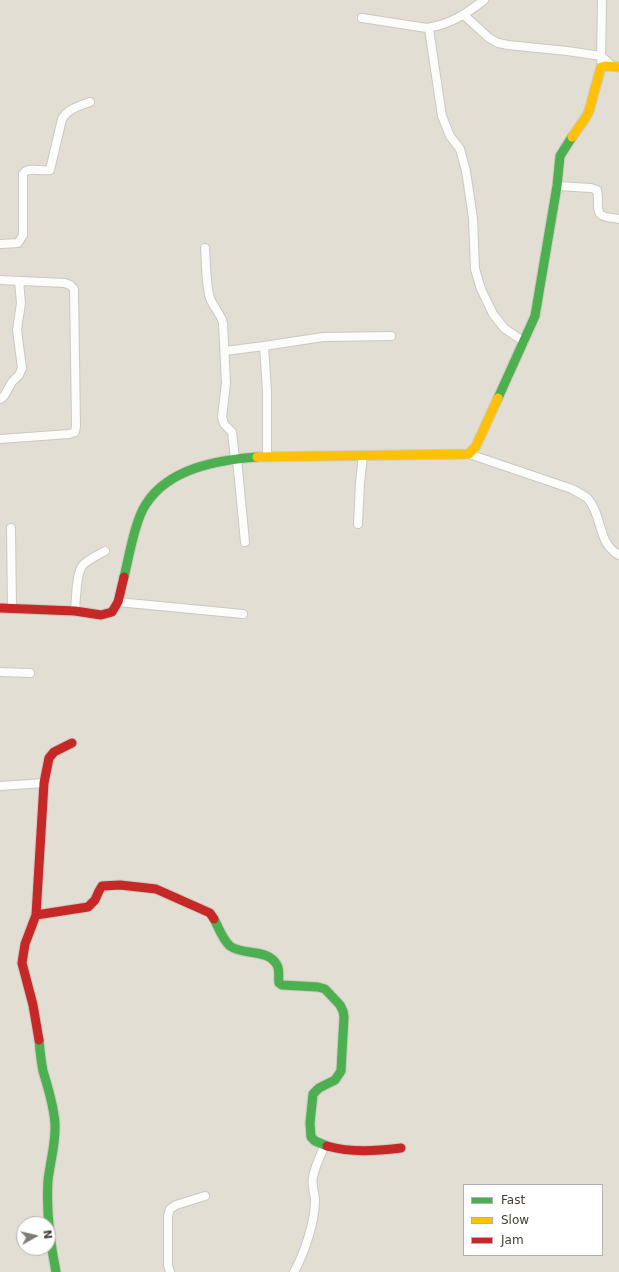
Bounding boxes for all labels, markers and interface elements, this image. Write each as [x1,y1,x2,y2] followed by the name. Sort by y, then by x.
[463,1184,603,1256] legend
[501,1193,525,1207] text: Fast
[501,1213,529,1227] text: Slow
[16,1216,56,1256] north arrow
[40,1229,54,1240] text: N
[501,1233,524,1247] text: Jam

